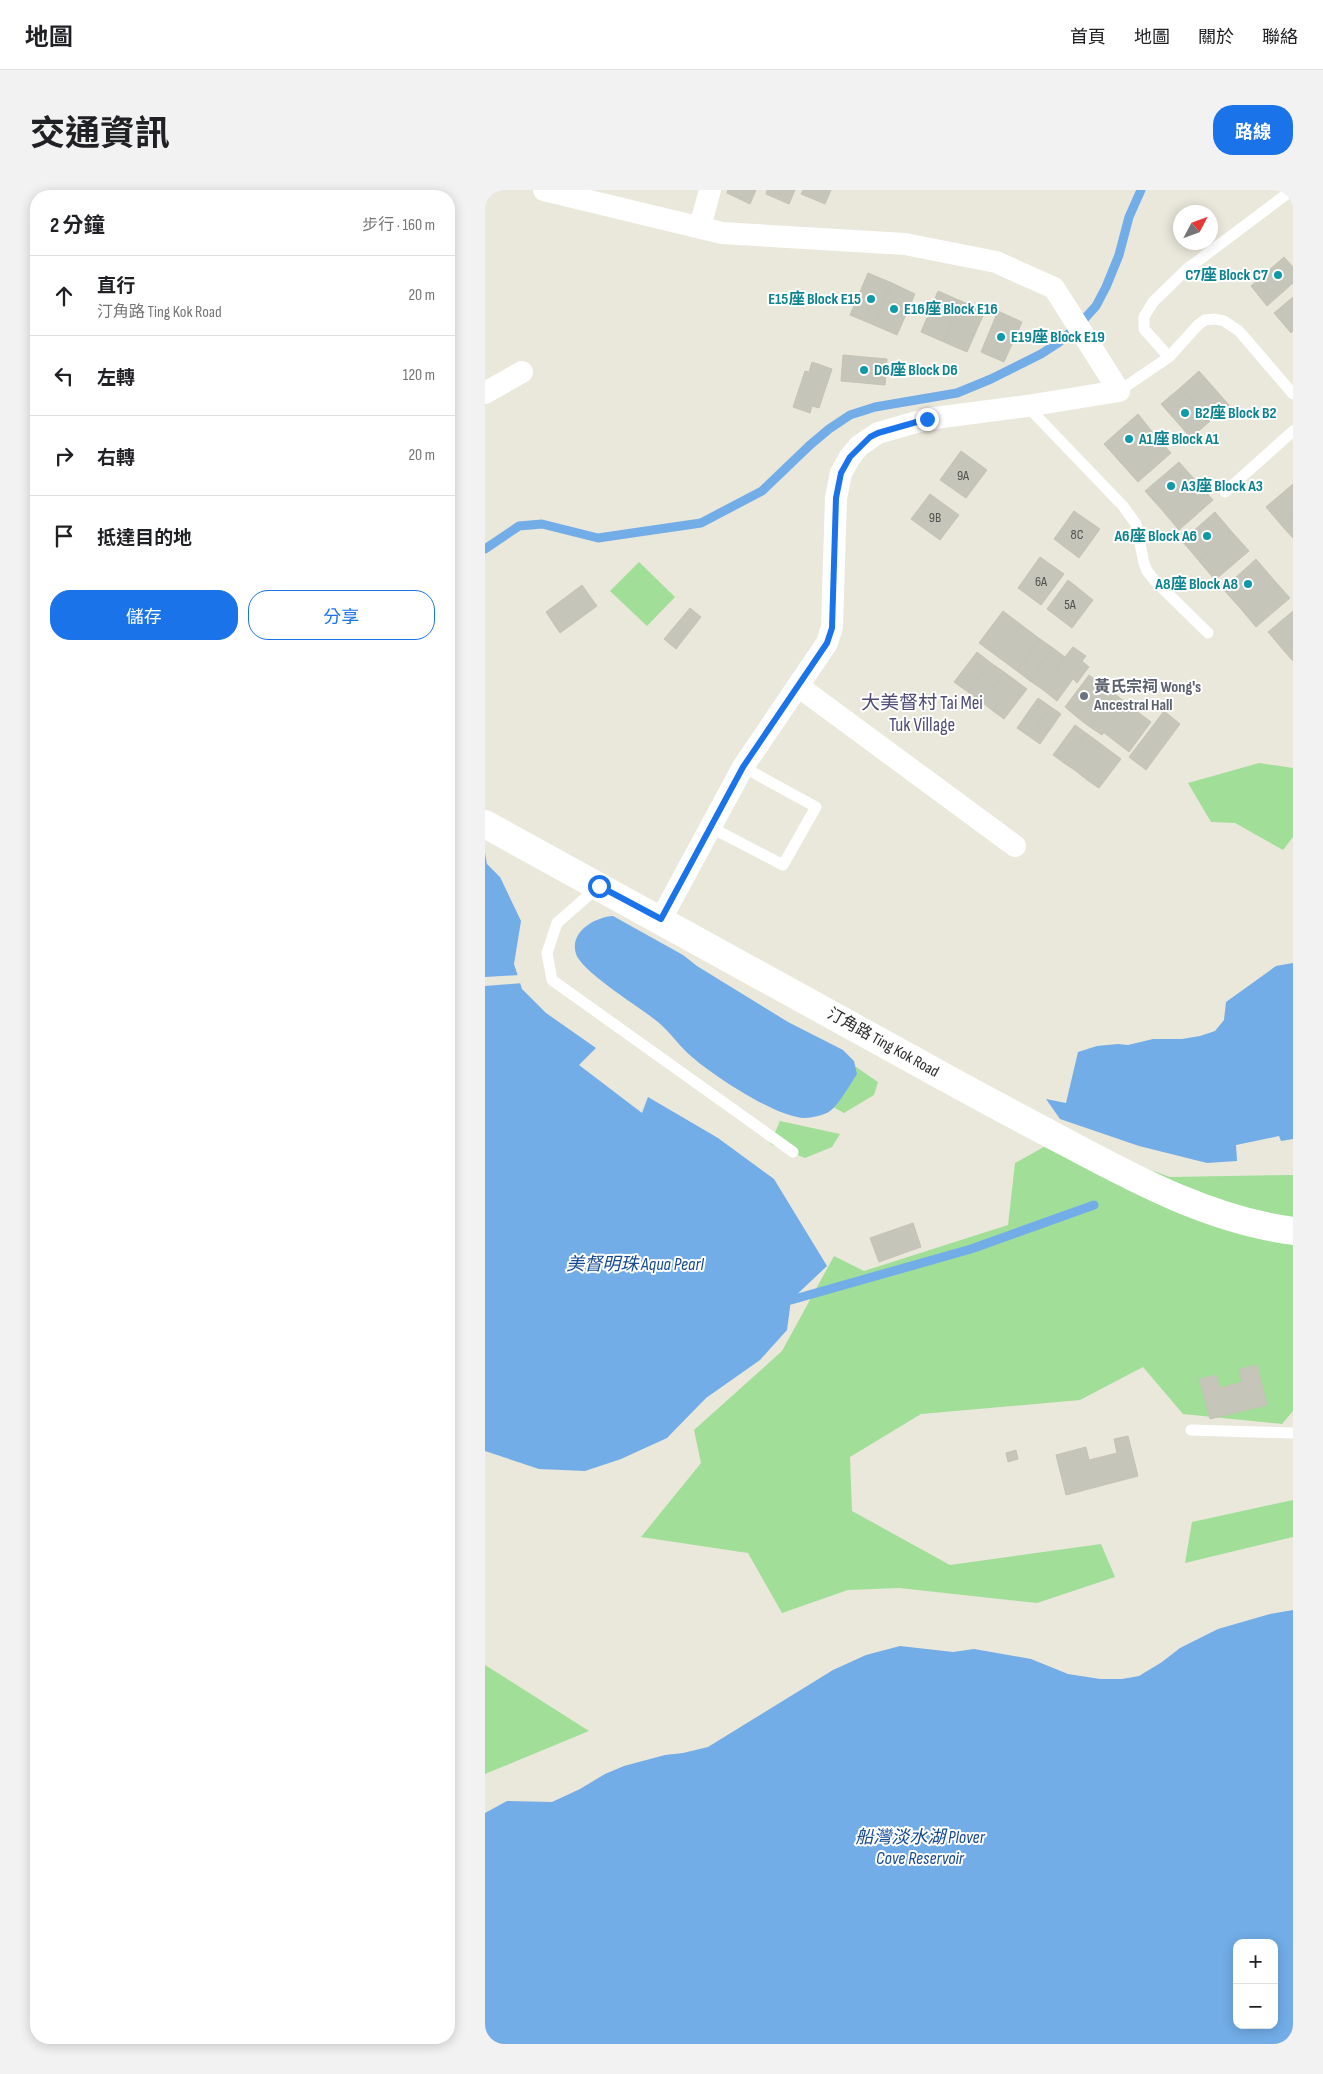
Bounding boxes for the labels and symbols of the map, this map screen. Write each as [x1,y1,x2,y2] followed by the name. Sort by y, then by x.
[1173,205,1218,250] north arrow
[1185,266,1268,285] place label: C7座 Block C7
[1272,269,1284,281] marker: C7座 Block C7
[768,290,861,309] place label: E15座 Block E15
[865,293,877,305] marker: E15座 Block E15
[904,300,998,319] place label: E16座 Block E16
[888,303,900,315] marker: E16座 Block E16
[1011,328,1105,347] place label: E19座 Block E19
[995,331,1007,343] marker: E19座 Block E19
[874,361,958,380] place label: D6座 Block D6
[858,364,870,376] marker: D6座 Block D6
[1195,404,1277,423] place label: B2座 Block B2
[1179,407,1191,419] marker: B2座 Block B2
[916,408,939,431] route end
[1138,430,1220,449] place label: A1座 Block A1
[1123,433,1135,445] marker: A1座 Block A1
[957,467,970,484] house number: 9A
[1180,477,1263,496] place label: A3座 Block A3
[1165,480,1177,492] marker: A3座 Block A3
[929,509,941,526] house number: 9B
[1071,526,1084,543] house number: 8C
[1114,527,1197,546] place label: A6座 Block A6
[1201,530,1213,542] marker: A6座 Block A6
[1035,573,1048,590] house number: 6A
[1154,575,1238,594] place label: A8座 Block A8
[1242,578,1254,590] marker: A8座 Block A8
[1064,596,1077,613] house number: 5A
[1093,678,1201,715] place label: 黃氏宗祠 Wong's Ancestral Hall
[1078,690,1090,702] marker: 黃氏宗祠 Wong's Ancestral Hall
[861,692,983,737] district label: 大美督村 Tai Mei Tuk Village
[588,875,611,898] route start
[824,1004,942,1082] street label: 汀角路 Ting Kok Road
[566,1254,704,1275] water label: 美督明珠 Aqua Pearl
[855,1827,986,1869] water label: 船灣淡水湖 Plover Cove Reservoir

